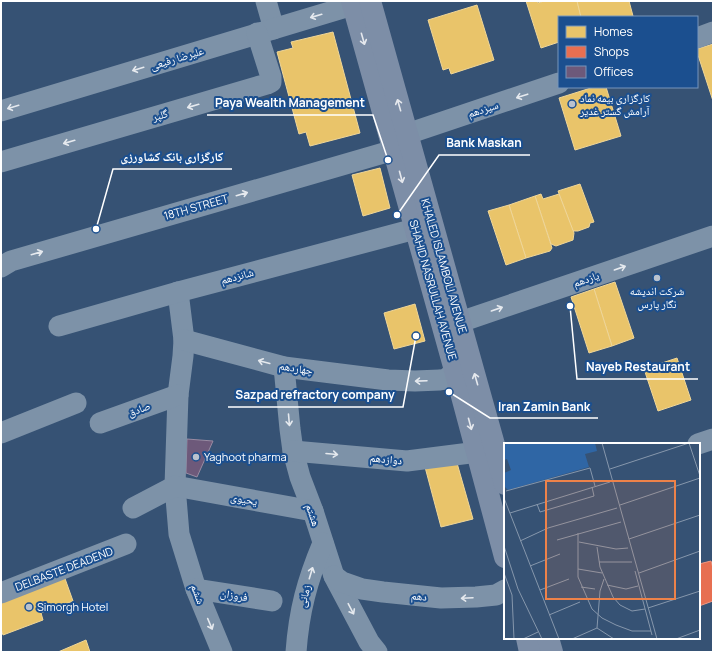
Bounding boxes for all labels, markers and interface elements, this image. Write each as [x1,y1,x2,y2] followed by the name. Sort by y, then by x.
[310,13,323,20] one-way arrow
[558,16,698,88] legend
[594,23,633,40] text: Homes
[359,32,367,45] one-way arrow
[148,42,206,73] street label: علیرضا رفیعی
[594,43,629,60] text: Shops
[594,63,633,80] text: Offices
[131,66,144,73] one-way arrow
[579,90,651,118] place label: کارگزاری بیمه نماد آرامش گستر غدیر
[207,91,373,115] callout: Paya Wealth Management
[516,92,528,100] one-way arrow
[215,94,365,111] text: Paya Wealth Management
[466,97,500,121] street label: سیزدهم
[395,99,402,112] one-way arrow
[567,99,577,109] marker: کارگزاری بیمه نماد آرامش گستر غدیر
[187,103,200,110] one-way arrow
[7,104,20,111] one-way arrow
[149,105,170,124] street label: گلپر
[439,131,530,155] callout: Bank Maskan
[446,134,522,151] text: Bank Maskan
[62,139,75,147] one-way arrow
[113,145,232,169] callout: کارگزاری بانک کشاورزی
[121,148,224,165] text: کارگزاری بانک کشاورزی
[398,171,405,184] one-way arrow
[162,190,230,223] street label: 18TH STREET
[236,190,249,197] one-way arrow
[418,197,471,335] street label: KHALED ISLAMBOLI AVENUE
[406,218,461,362] street label: SHAHID NASRULLAH AVENUE
[30,249,43,256] one-way arrow
[219,264,255,288] street label: شانزدهم
[613,264,626,271] one-way arrow
[571,267,602,291] street label: یازدهم
[652,273,662,283] marker: شرکت اندیشه نگار پارس
[630,283,684,311] place label: شرکت اندیشه نگار پارس
[490,305,502,313] one-way arrow
[577,355,698,379] callout: Nayeb Restaurant
[278,357,314,379] street label: چهاردهم
[258,358,271,365] one-way arrow
[586,358,690,375] text: Nayeb Restaurant
[472,373,479,386] one-way arrow
[415,377,428,385] one-way arrow
[228,383,403,407] callout: Sazpad refractory company
[235,386,395,403] text: Sazpad refractory company
[490,394,598,418] callout: Iran Zamin Bank
[125,398,152,420] street label: صادق
[498,398,591,415] text: Iran Zamin Bank
[285,413,293,426] one-way arrow
[467,417,474,430] one-way arrow
[504,443,700,639] inset map
[204,449,287,464] place label: Yaghoot pharma
[325,450,338,458] one-way arrow
[369,450,403,468] street label: دوازدهم
[191,452,201,462] marker: Yaghoot pharma
[229,489,259,508] street label: یحیوی
[302,502,324,529] street label: هشتم
[13,543,115,594] street label: DELBASTE DEADEND
[308,566,315,579] one-way arrow
[187,582,209,606] street label: ششم
[293,583,314,609] street label: زمانی
[219,585,249,604] street label: فروزان
[410,587,428,605] street label: دهم
[461,594,474,601] one-way arrow
[37,599,108,614] place label: Simorgh Hotel
[24,602,34,612] marker: Simorgh Hotel
[348,603,356,615] one-way arrow
[207,617,214,629] one-way arrow

